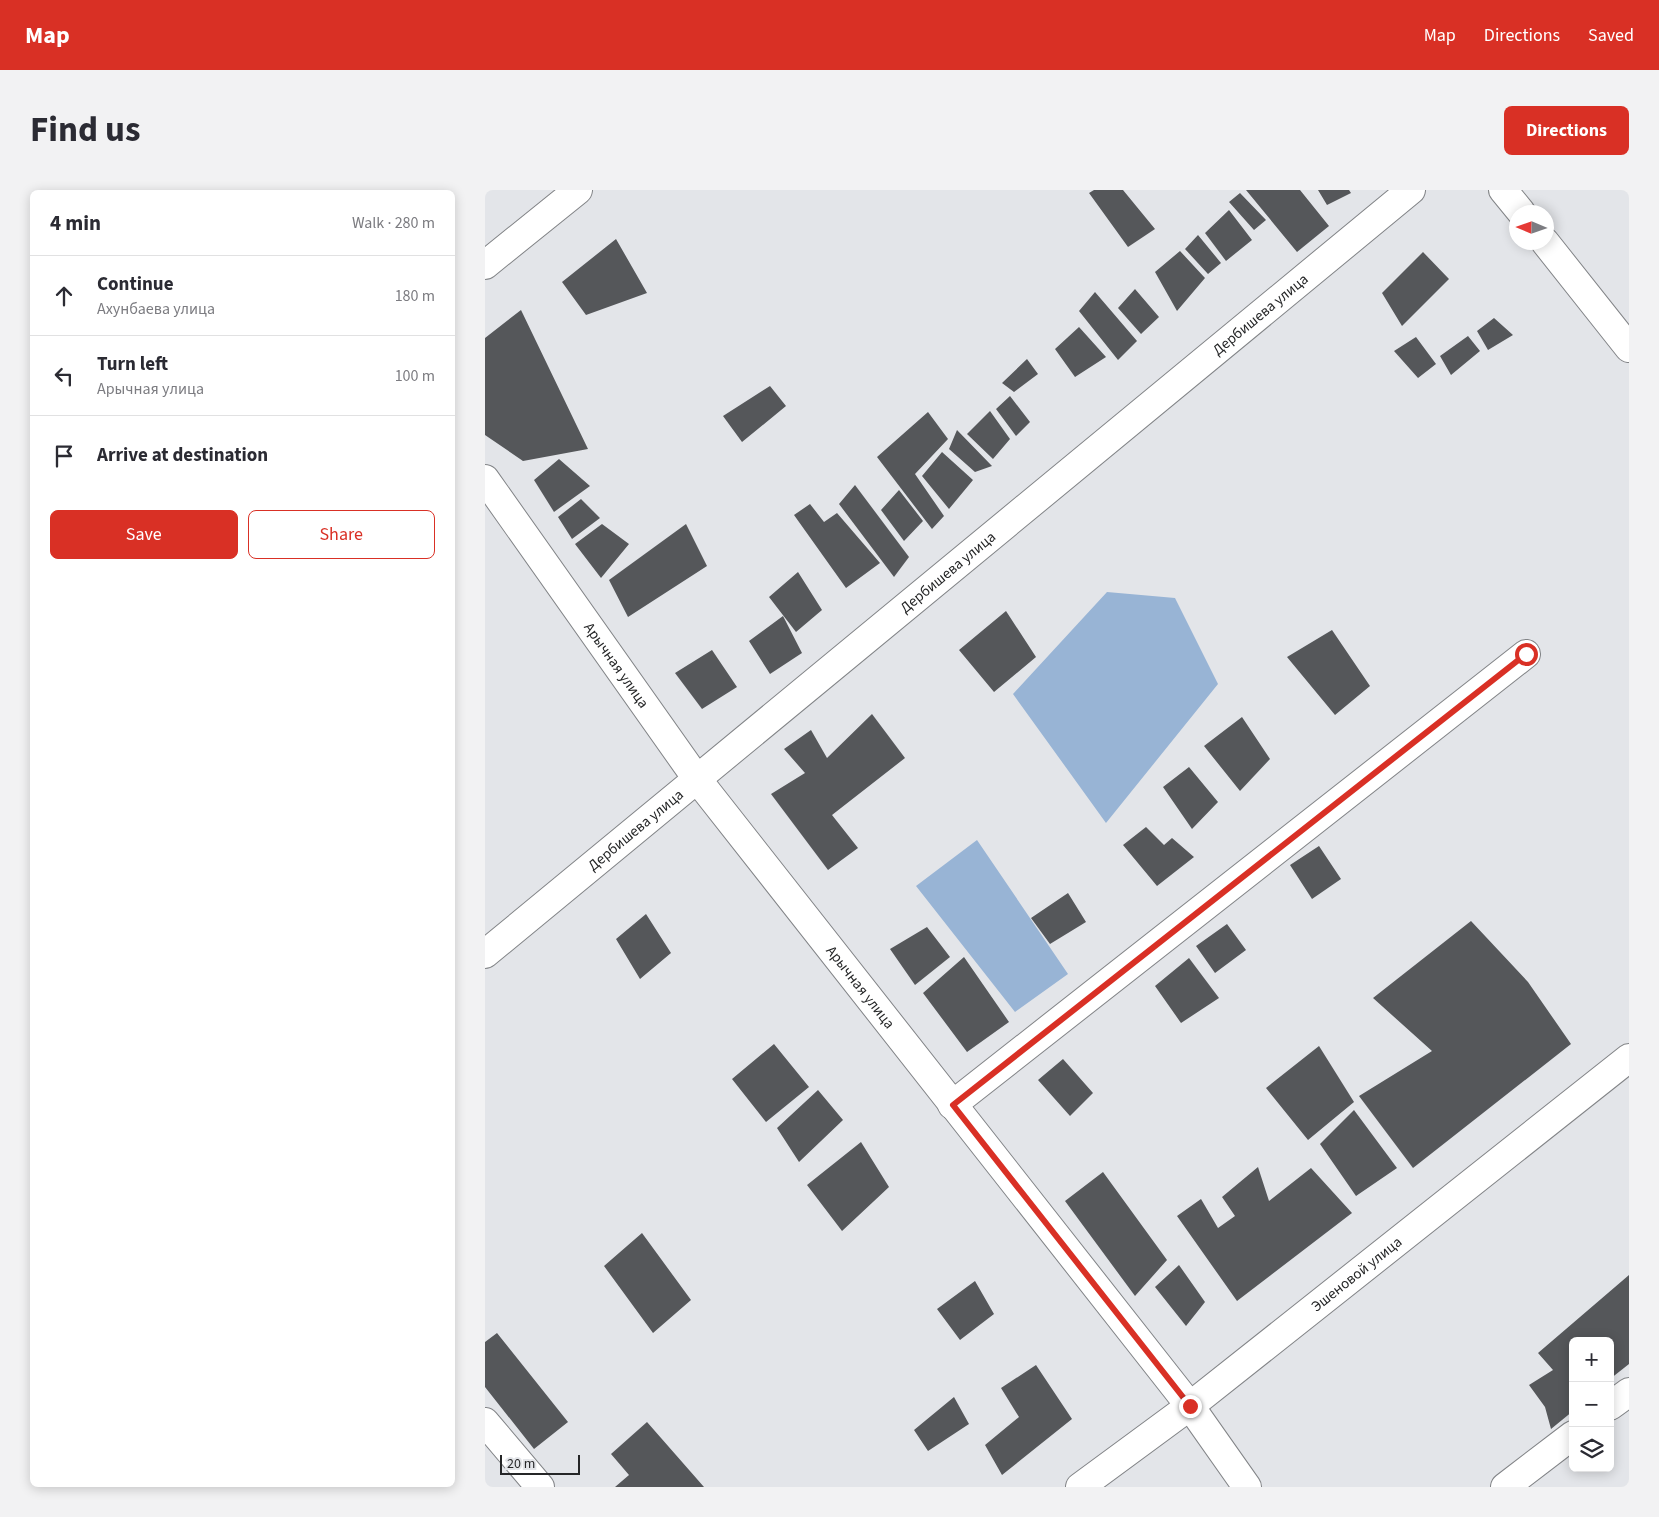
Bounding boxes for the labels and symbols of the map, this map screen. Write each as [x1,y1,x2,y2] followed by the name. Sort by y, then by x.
[1509,205,1554,250] north arrow
[1208,269,1313,361] street label: Дербишева улица
[896,527,1000,618] street label: Дербишева улица
[579,618,654,713] street label: Арычная улица
[1515,643,1538,666] route start
[583,785,688,876] street label: Дербишева улица
[821,941,899,1033] street label: Арычная улица
[1307,1232,1407,1317] street label: Эшеновой улица
[1179,1395,1202,1418] route end
[500,1452,580,1475] scale bar

